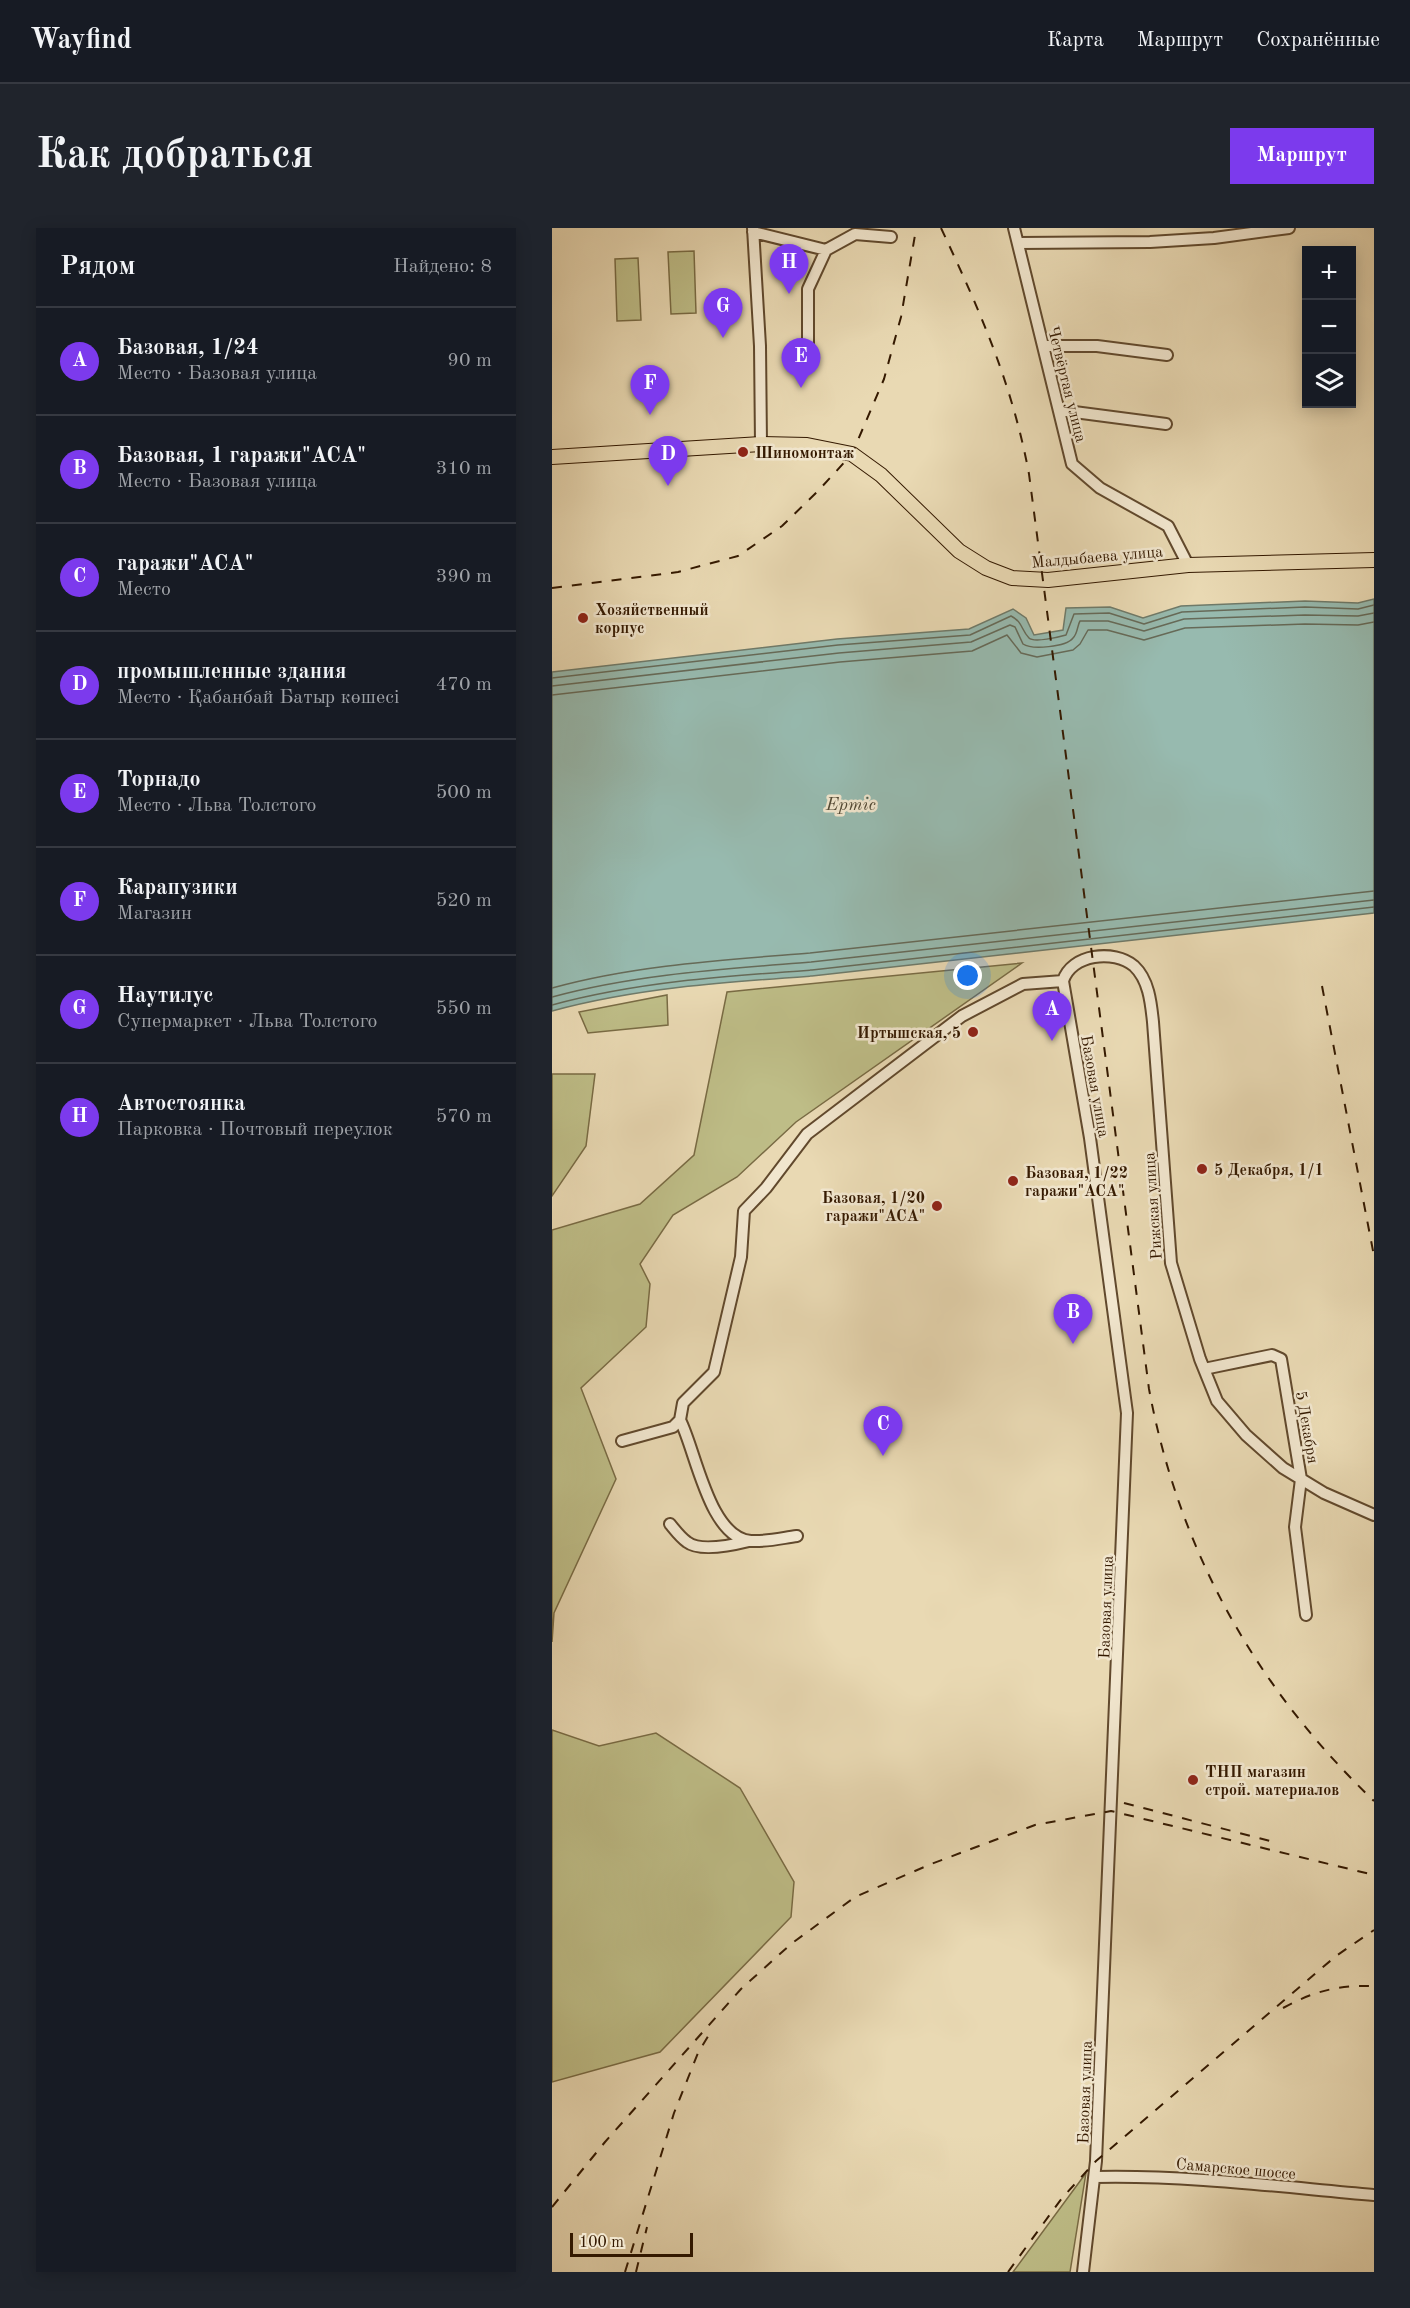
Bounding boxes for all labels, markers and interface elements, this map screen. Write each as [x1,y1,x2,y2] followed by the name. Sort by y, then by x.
[30,27,132,55] text: Wayfind
[1047,30,1104,51] text: Карта
[1137,30,1223,51] text: Маршрут
[1256,30,1380,51] text: Сохранённые
[1230,128,1374,184] button: Маршрут
[36,135,313,177] text: Как добраться
[770,244,808,294] pin: H
[1302,246,1356,408] map controls
[1302,246,1356,300] button: +
[60,254,135,280] text: Рядом
[393,257,492,277] text: Найдено: 8
[704,288,742,338] pin: G
[1302,300,1356,354] button: −
[1044,325,1088,444] street label: Четвёртая улица
[117,337,259,359] text: Базовая, 1/24
[782,338,820,388] pin: E
[72,351,87,371] text: A
[447,351,492,371] text: 90 m
[1302,354,1356,408] button: layers
[117,364,317,384] text: Место · Базовая улица
[630,366,670,415] pin: F
[648,436,688,486] pin: D
[117,445,366,467] text: Базовая, 1 гаражи"ACА"
[736,445,750,459] marker: Шиномонтаж
[755,446,855,462] place label: Шиномонтаж
[72,459,87,479] text: B
[436,459,492,479] text: 310 m
[117,472,317,492] text: Место · Базовая улица
[1031,544,1164,572] street label: Малдыбаева улица
[117,553,253,575] text: гаражи"ACА"
[73,567,86,587] text: C
[436,567,492,587] text: 390 m
[117,580,171,600] text: Место
[595,603,709,637] place label: Хозяйственный корпус
[576,611,590,625] marker: Хозяйственный корпус
[117,661,347,683] text: промышленные здания
[72,675,87,695] text: D
[436,675,492,695] text: 470 m
[117,688,399,708] text: Место · Қабанбай Батыр көшесі
[117,769,201,791] text: Торнадо
[73,783,86,803] text: E
[436,783,492,803] text: 500 m
[117,796,316,816] text: Место · Льва Толстого
[825,796,876,814] water label: Ертіс
[117,877,238,899] text: Карапузики
[73,891,86,911] text: F
[436,891,492,911] text: 520 m
[117,904,192,924] text: Магазин
[953,961,982,990] your location
[117,985,213,1007] text: Наутилус
[1032,992,1072,1041] pin: A
[72,999,87,1019] text: G
[436,999,492,1019] text: 550 m
[117,1012,377,1032] text: Супермаркет · Льва Толстого
[966,1025,980,1039] marker: Иртышская, 5
[857,1026,961,1042] place label: Иртышская, 5
[1077,1034,1111,1139] street label: Базовая улица
[117,1093,245,1115] text: Автостоянка
[71,1107,88,1127] text: H
[436,1107,492,1127] text: 570 m
[117,1120,393,1140] text: Парковка · Почтовый переулок
[1142,1152,1166,1260] street label: Рижская улица
[1195,1162,1209,1176] marker: 5 Декабря, 1/1
[1214,1163,1324,1179] place label: 5 Декабря, 1/1
[1025,1166,1128,1200] place label: Базовая, 1/22 гаражи"ACА"
[1006,1174,1020,1188] marker: Базовая, 1/22 гаражи"ACА"
[822,1191,925,1225] place label: Базовая, 1/20 гаражи"ACА"
[930,1199,944,1213] marker: Базовая, 1/20 гаражи"ACА"
[1054,1294,1092,1344] pin: B
[1292,1390,1320,1465] street label: 5 Декабря
[864,1406,902,1456] pin: C
[1097,1555,1117,1659] street label: Базовая улица
[1205,1765,1339,1799] place label: ТНП магазин строй. материалов
[1186,1773,1200,1787] marker: ТНП магазин строй. материалов
[1076,2040,1096,2144] street label: Базовая улица
[1175,2157,1296,2183] street label: Самарское шоссе
[570,2230,693,2258] scale bar
[579,2235,624,2251] text: 100 m

